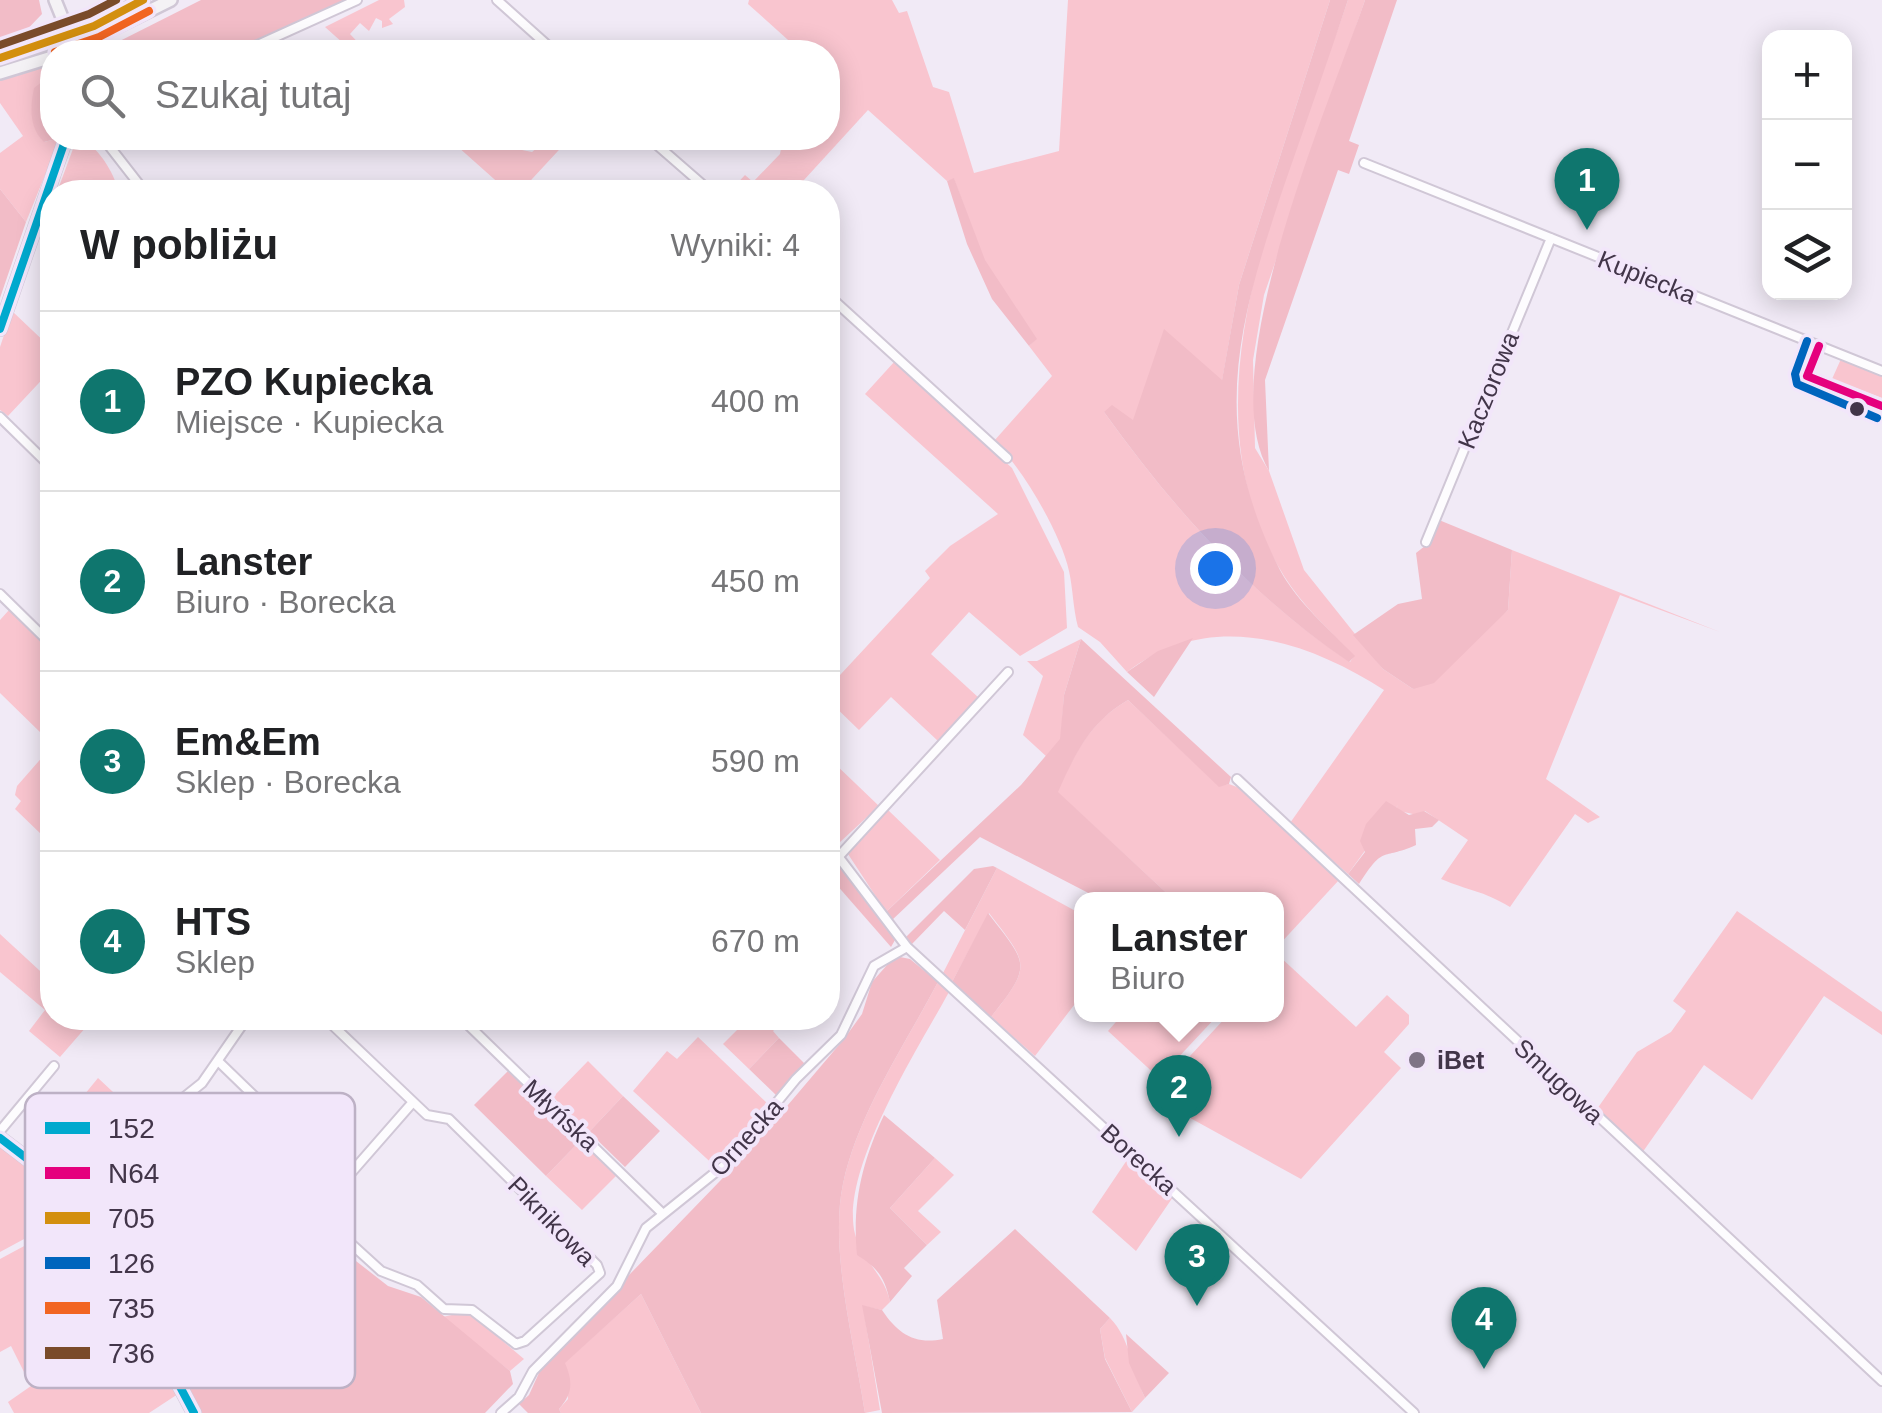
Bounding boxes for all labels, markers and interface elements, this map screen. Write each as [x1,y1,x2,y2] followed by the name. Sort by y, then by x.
[1762,30,1852,300] map controls
[1762,30,1852,120] button: +
[40,40,840,150] search box
[75,68,130,123] icon: search
[155,74,351,116] text: Szukaj tutaj
[1762,120,1852,210] button: −
[1554,148,1620,230] pin: 1
[1762,210,1852,300] button: layers
[80,221,278,268] text: W pobliżu
[670,227,800,263] text: Wyniki: 4
[1594,245,1700,309] street label: Kupiecka
[1452,327,1524,453] street label: Kaczorowa
[175,361,433,403] text: PZO Kupiecka
[104,383,121,419] text: 1
[711,383,800,419] text: 400 m
[1847,399,1867,419] unlabelled marker
[175,404,444,440] text: Miejsce · Kupiecka
[175,541,312,583] text: Lanster
[1190,543,1241,594] your location
[104,563,121,599] text: 2
[711,563,800,599] text: 450 m
[175,584,396,620] text: Biuro · Borecka
[175,721,321,763] text: Em&Em
[104,743,121,779] text: 3
[711,743,800,779] text: 590 m
[175,764,401,800] text: Sklep · Borecka
[1074,892,1284,1022] popup
[175,901,251,943] text: HTS
[1110,917,1248,959] text: Lanster
[104,923,121,959] text: 4
[711,923,800,959] text: 670 m
[175,944,255,980] text: Sklep
[1110,960,1185,996] text: Biuro
[1509,1033,1609,1129] street label: Smugowa
[1437,1046,1485,1074] place label: iBet
[1406,1049,1428,1071] marker: iBet
[1146,1054,1212,1137] pin: 2
[518,1073,604,1157] street label: Młyńska
[704,1092,788,1181] street label: Ornecka
[25,1093,355,1388] legend
[108,1113,155,1144] text: 152
[1096,1118,1183,1200] street label: Borecka
[108,1158,159,1189] text: N64
[503,1171,601,1271] street label: Piknikowa
[108,1203,155,1234] text: 705
[1164,1224,1230,1306] pin: 3
[108,1248,155,1279] text: 126
[1452,1286,1516,1369] pin: 4
[108,1293,155,1324] text: 735
[108,1338,155,1369] text: 736

